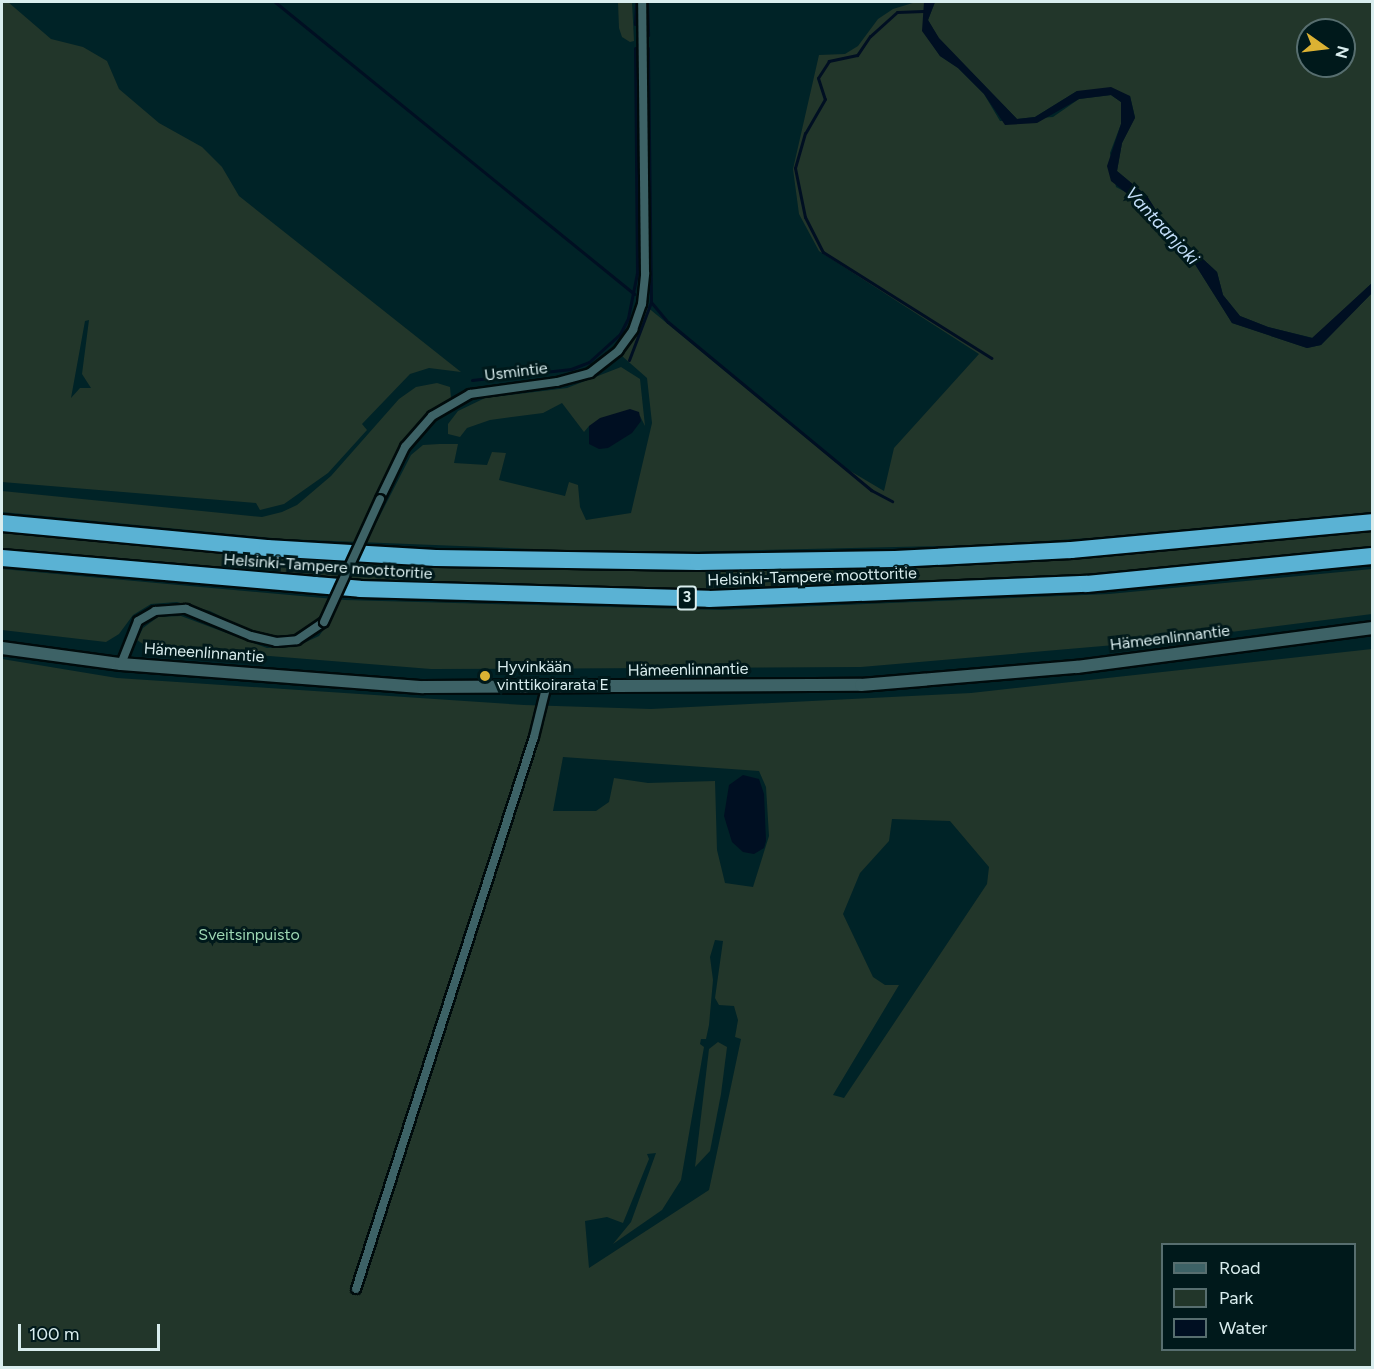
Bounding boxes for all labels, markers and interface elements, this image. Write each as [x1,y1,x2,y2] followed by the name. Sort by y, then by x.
[1296,18,1356,78] north arrow
[1331,44,1353,60] text: N
[1121,183,1203,269] water label: Vantaanjoki
[483,359,549,385] street label: Usmintie
[223,550,433,584] street label: Helsinki-Tampere moottoritie
[707,564,917,590] street label: Helsinki-Tampere moottoritie
[676,586,698,610] road number: 3
[1109,621,1231,655] street label: Hämeenlinnantie
[143,639,265,667] street label: Hämeenlinnantie
[497,657,609,695] place label: Hyvinkään vinttikoirarata E
[627,659,749,681] street label: Hämeenlinnantie
[478,669,492,683] marker: Hyvinkään vinttikoirarata E
[198,925,300,945] park label: Sveitsinpuisto
[1161,1243,1356,1351] legend
[1219,1257,1260,1279] text: Road
[1219,1287,1253,1309] text: Park
[21,1312,164,1350] scale bar
[1219,1317,1267,1339] text: Water
[29,1323,79,1345] text: 100 m

